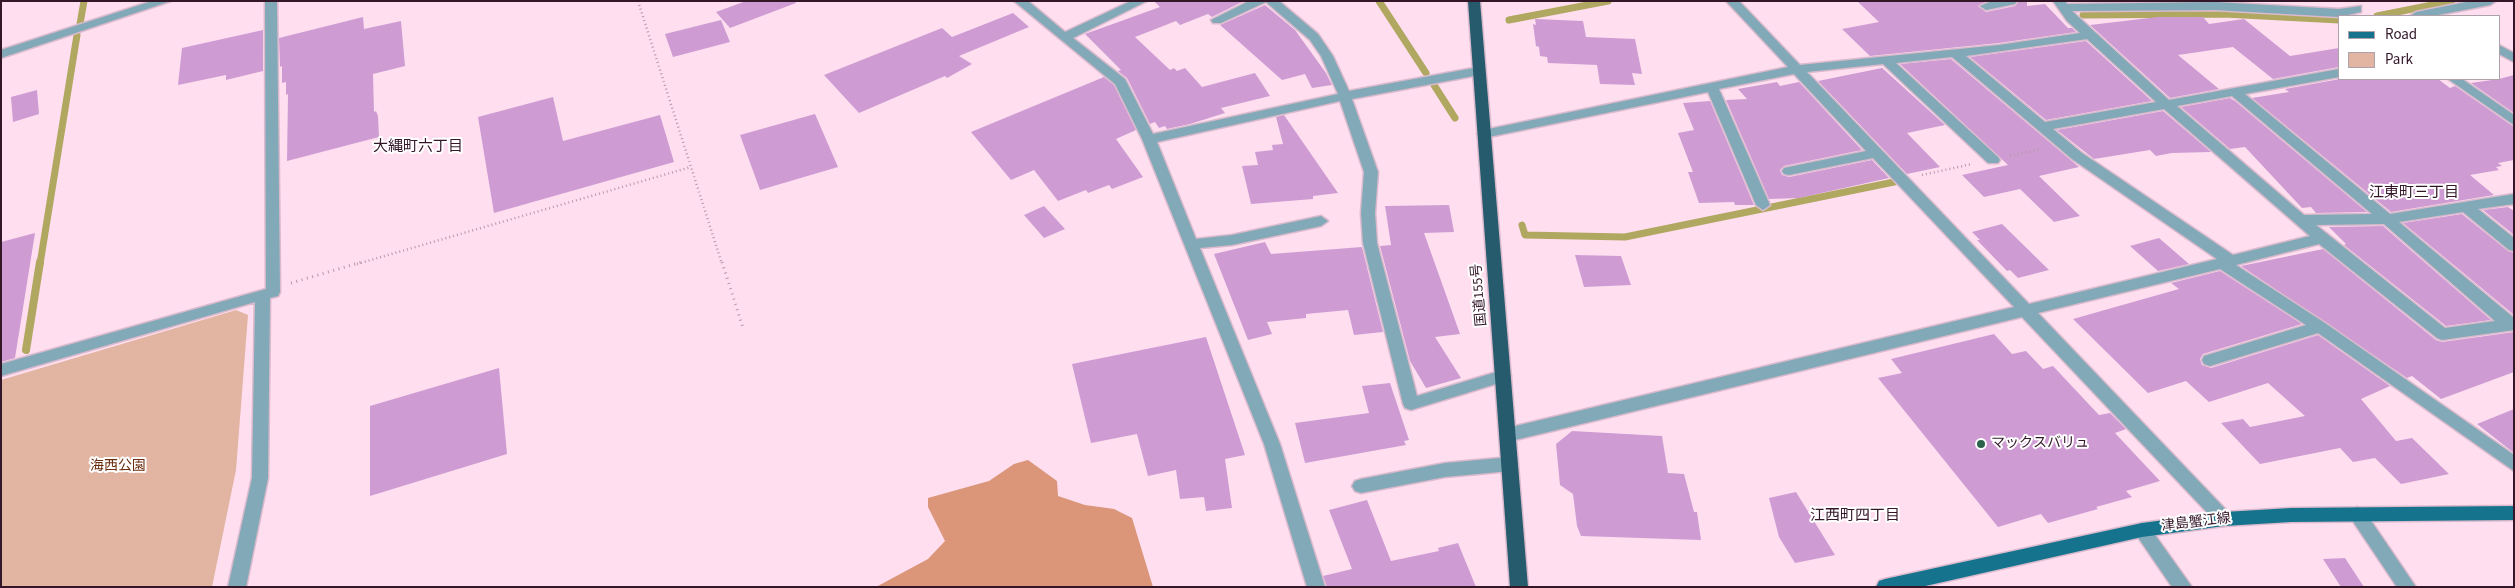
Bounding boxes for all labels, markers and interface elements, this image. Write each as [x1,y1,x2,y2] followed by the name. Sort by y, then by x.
[2338,15,2500,80] legend
[2385,24,2417,45] text: Road
[2385,49,2413,70] text: Park
[373,139,463,157] district label: 大縄町六丁目
[2369,185,2459,203] district label: 江東町三丁目
[1469,263,1491,327] street label: 国道155号
[1991,436,2089,452] place label: マックスバリュ
[1975,438,1987,450] marker: マックスバリュ
[90,459,146,475] park label: 海西公園
[1810,508,1900,526] district label: 江西町四丁目
[2160,510,2232,536] street label: 津島蟹江線

